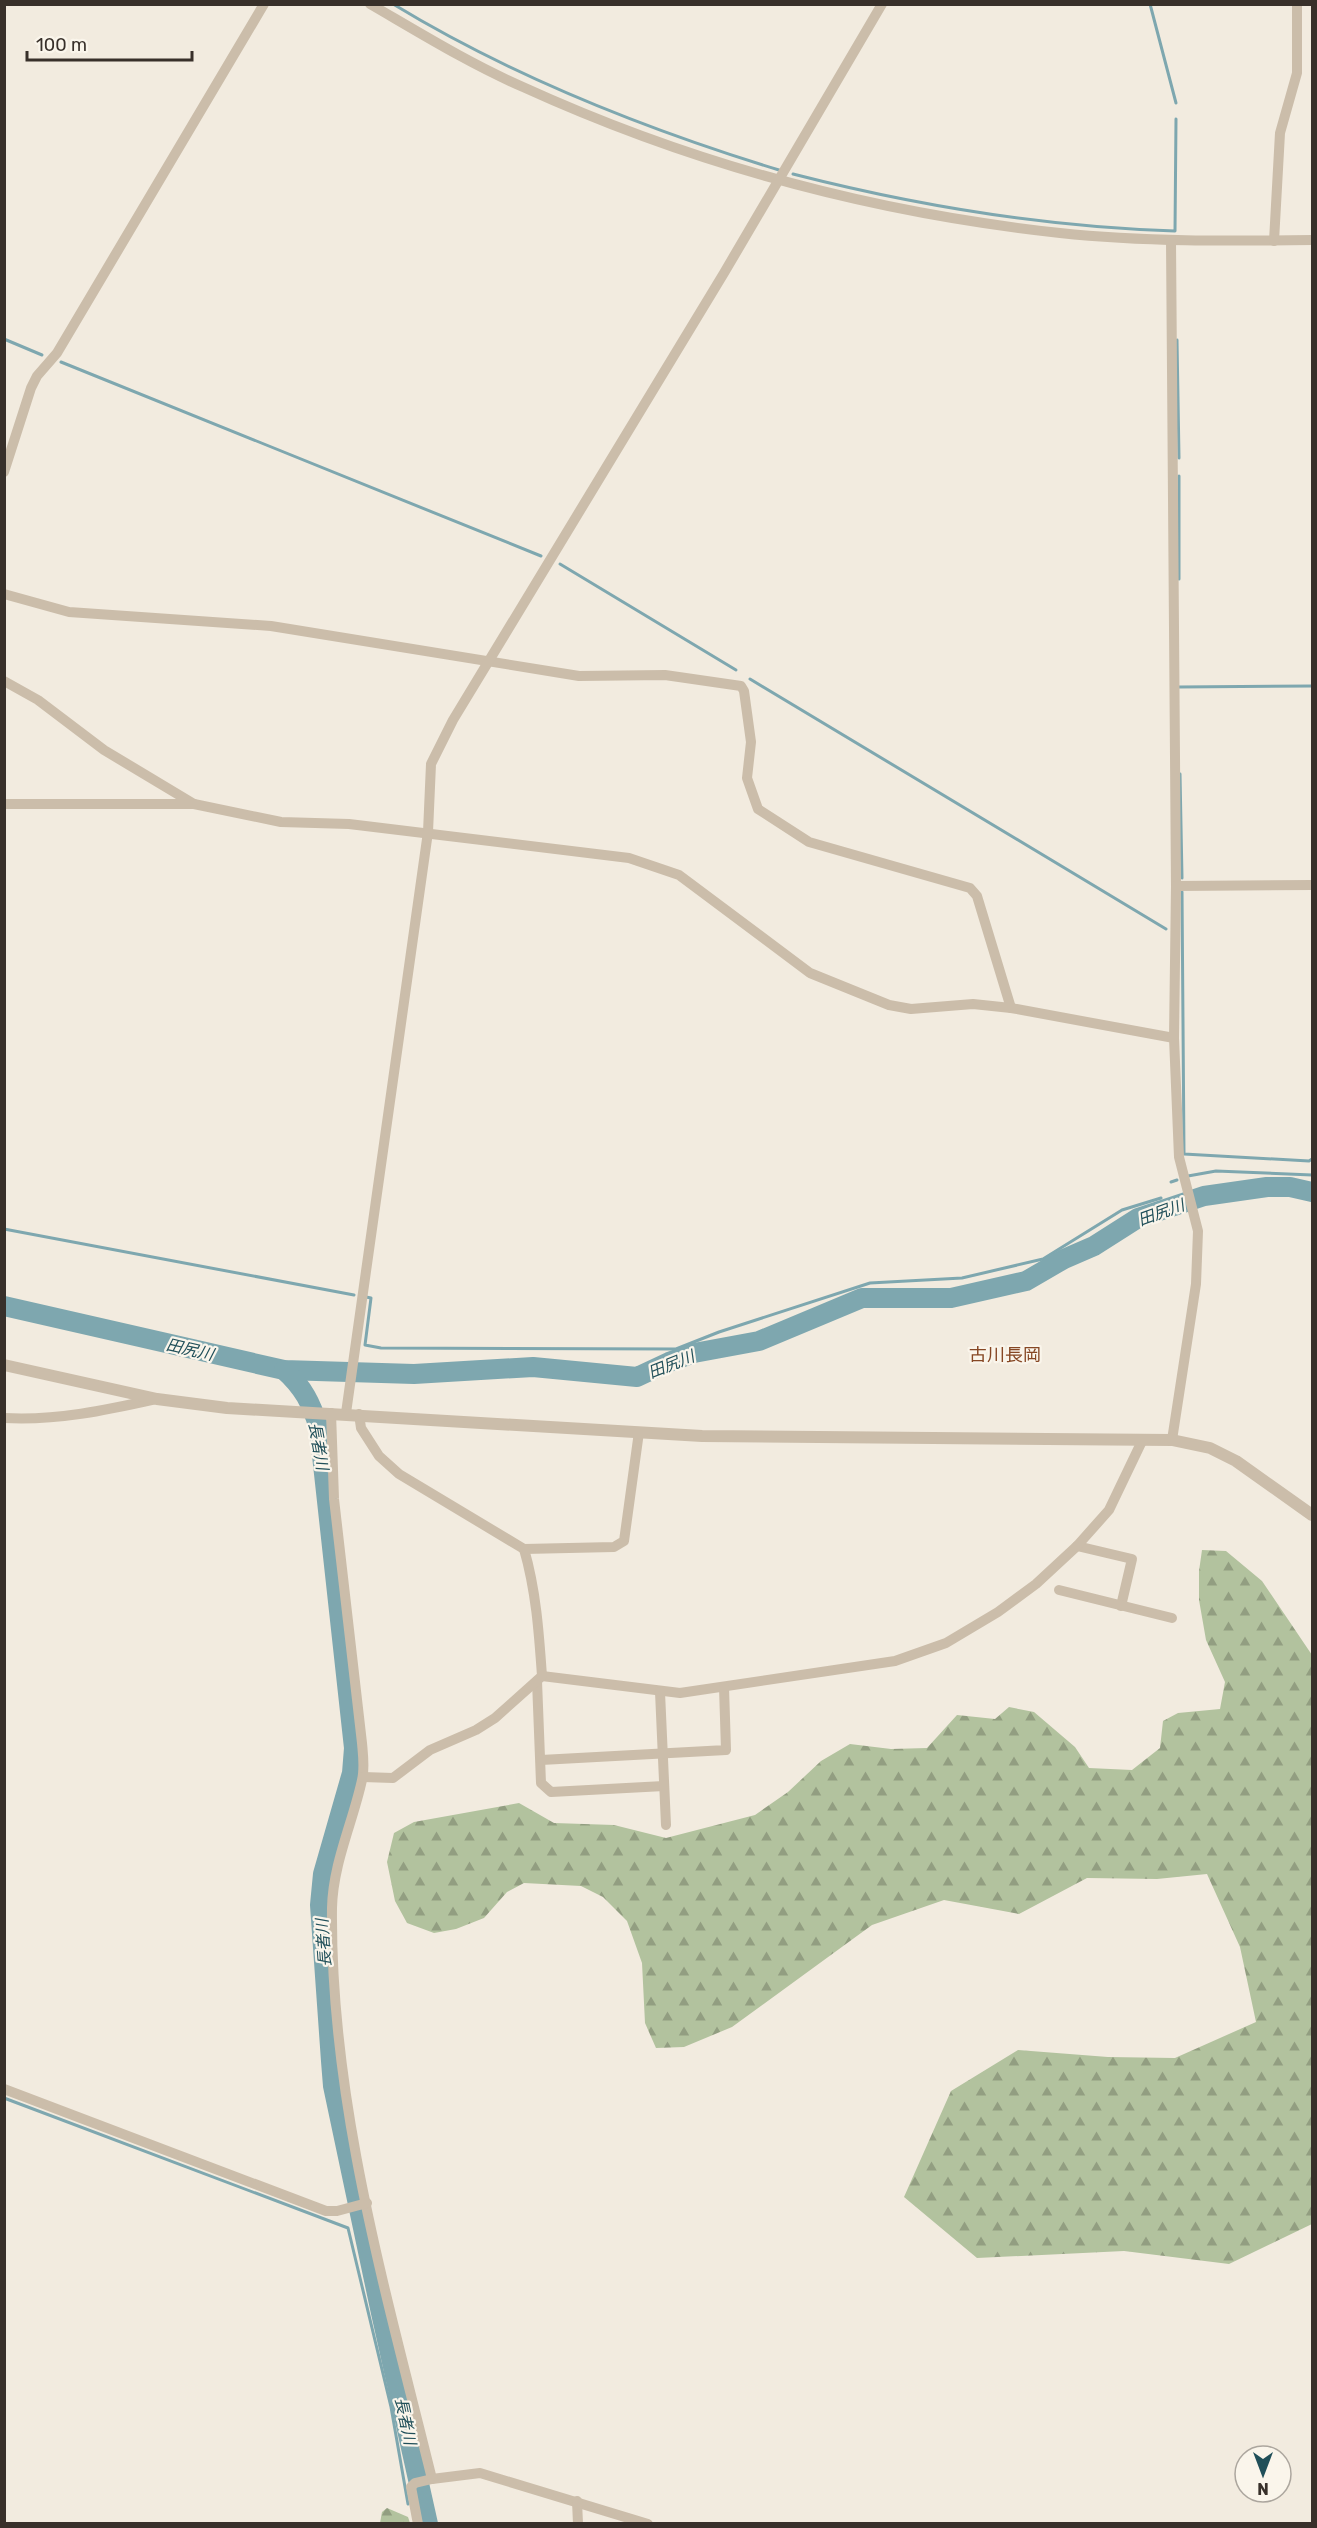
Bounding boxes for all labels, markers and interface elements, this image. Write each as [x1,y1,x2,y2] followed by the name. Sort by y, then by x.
[27,24,192,62] scale bar
[36,34,87,56] text: 100 m
[1135,1195,1189,1230] water label: 田尻川
[164,1335,217,1365] water label: 田尻川
[969,1344,1041,1366] district label: 古川長岡
[645,1346,699,1382] water label: 田尻川
[305,1421,332,1473] water label: 長者川
[312,1916,335,1968] water label: 長者川
[391,2396,420,2449] water label: 長者川
[1233,2444,1293,2504] north arrow
[1257,2479,1269,2498] text: N

